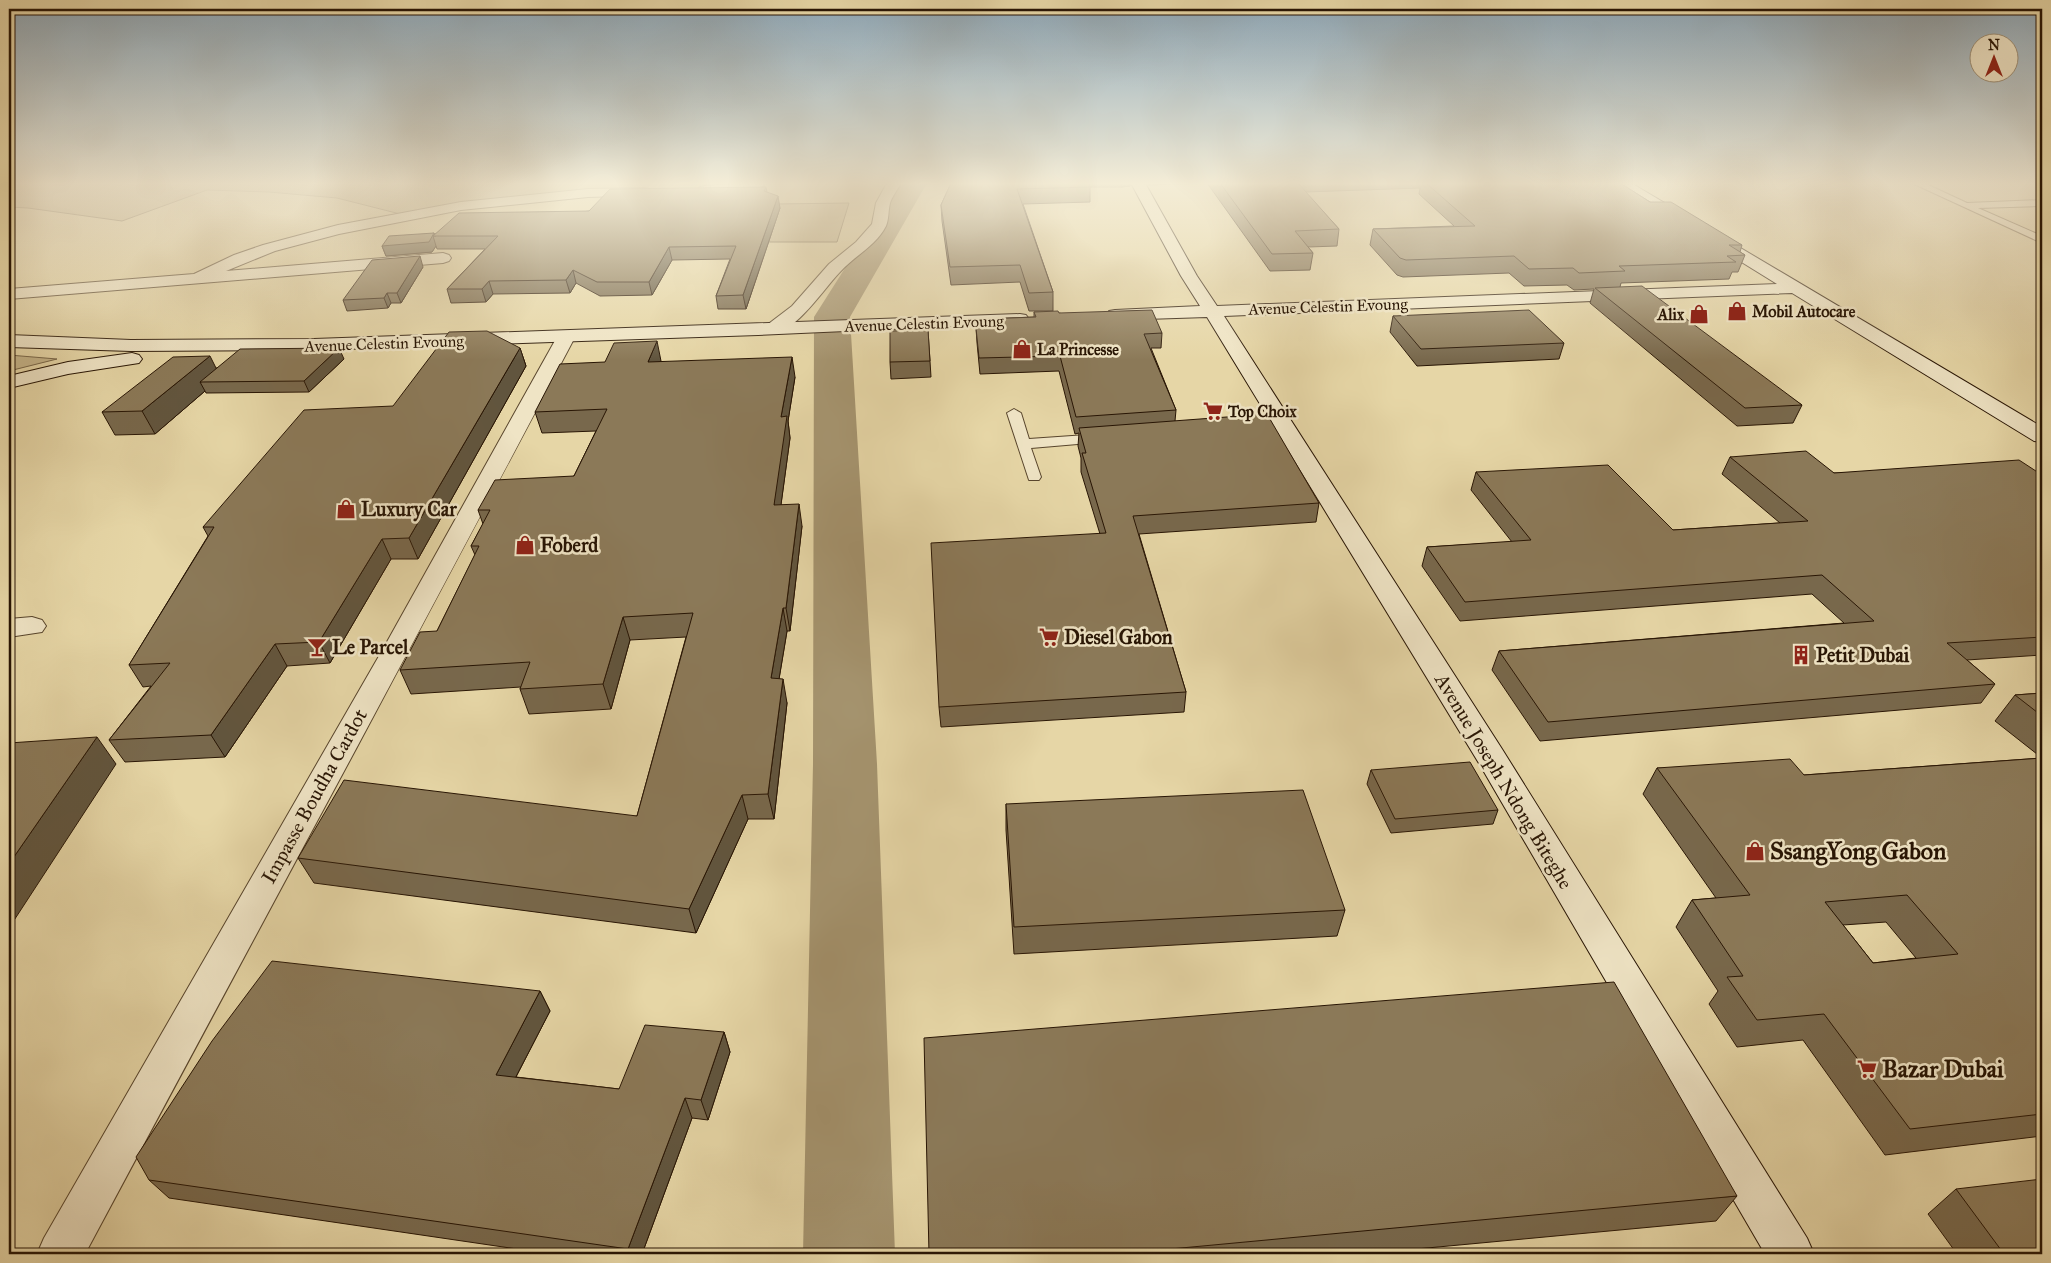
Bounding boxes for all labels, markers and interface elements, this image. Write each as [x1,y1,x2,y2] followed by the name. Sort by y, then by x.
[1968,32,2018,82] north arrow
[1988,37,2000,54] text: N
[1247,294,1409,320] street label: Avenue Celestin Evoung
[1726,300,1748,322] shop icon: Mobil Autocare
[1752,302,1856,321] place label: Mobil Autocare
[1688,303,1710,325] shop icon: Alix
[1656,305,1685,324] place label: Alix
[843,311,1005,337] street label: Avenue Celestin Evoung
[303,331,465,357] street label: Avenue Celestin Evoung
[1011,338,1033,360] shop icon: La Princesse
[1037,340,1119,359] place label: La Princesse
[1202,400,1224,422] supermarket icon: Top Choix
[1227,402,1298,422] place label: Top Choix
[361,497,457,522] place label: Luxury Car
[335,498,357,520] shop icon: Luxury Car
[540,533,599,557] place label: Foberd
[514,534,536,556] shop icon: Foberd
[1064,625,1173,649] place label: Diesel Gabon
[1038,626,1060,648] supermarket icon: Diesel Gabon
[332,635,409,659] place label: Le Parcel
[306,636,328,658] bar icon: Le Parcel
[1816,643,1910,667] place label: Petit Dubai
[1790,644,1812,666] building icon: Petit Dubai
[1429,668,1578,894] street label: Avenue Joseph Ndong Biteghe
[256,704,372,888] street label: Impasse Boudha Cardot
[1770,836,1946,866] place label: SsangYong Gabon
[1744,840,1766,862] shop icon: SsangYong Gabon
[1882,1054,2004,1084] place label: Bazar Dubai
[1856,1058,1878,1080] supermarket icon: Bazar Dubai

